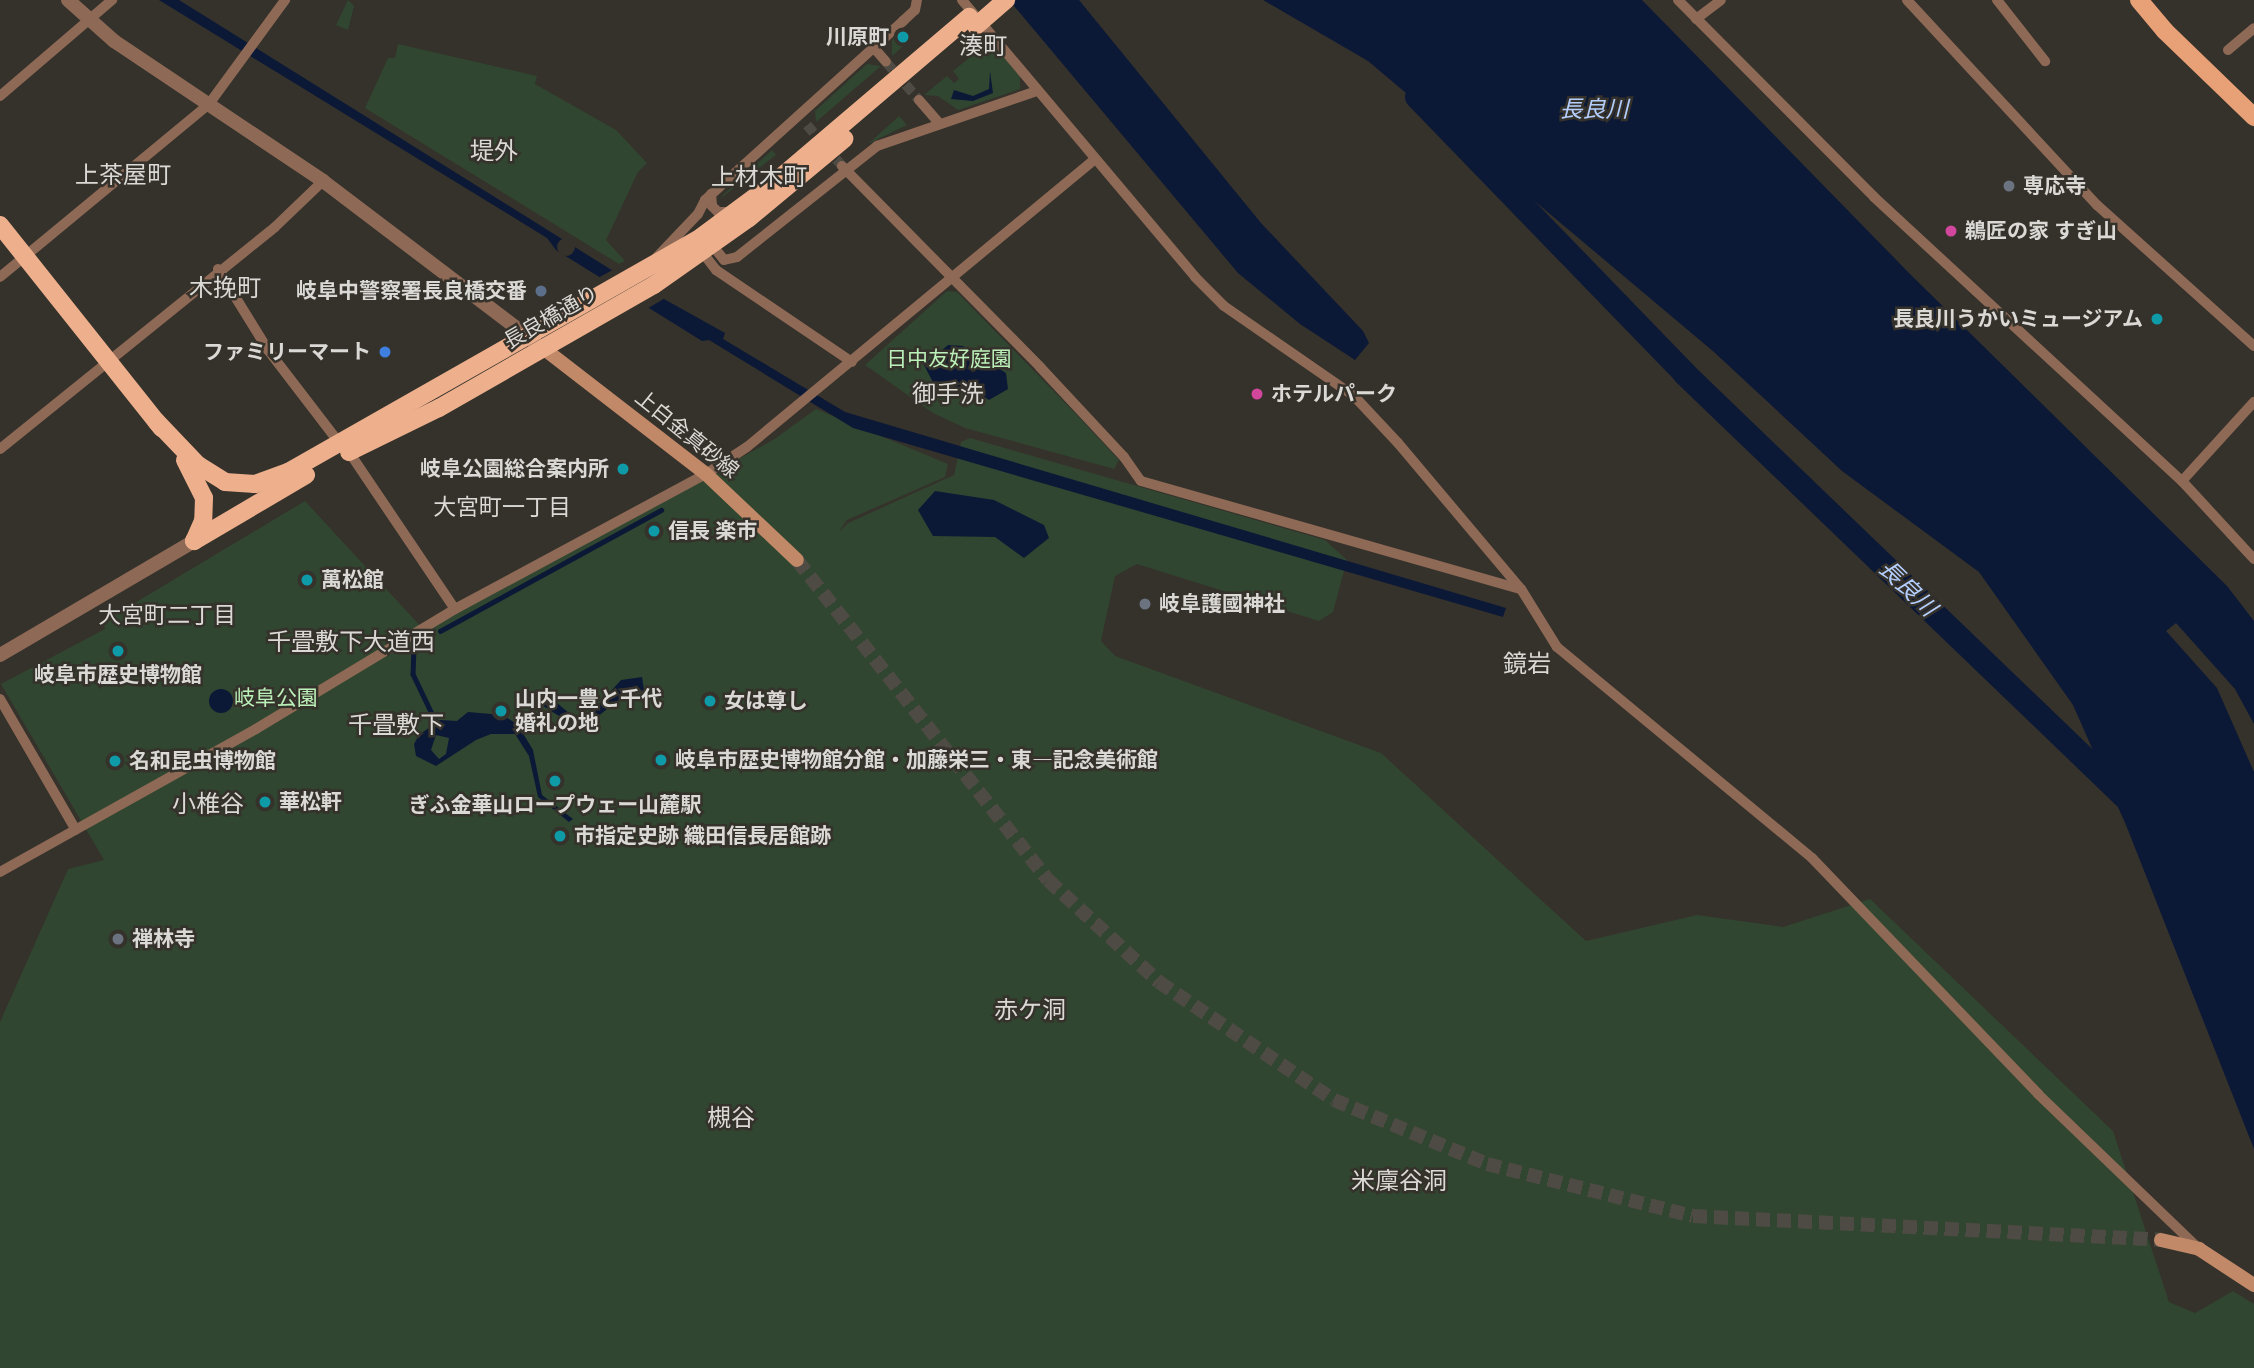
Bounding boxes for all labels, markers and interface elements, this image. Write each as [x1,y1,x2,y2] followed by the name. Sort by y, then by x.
[826,24,889,50] place label: 川原町
[895,29,911,45] marker: 川原町
[959,32,1007,60] district label: 湊町
[1560,95,1628,123] water label: 長良川
[470,137,518,165] district label: 堤外
[75,161,171,189] district label: 上茶屋町
[711,163,807,191] district label: 上材木町
[2023,173,2086,199] place label: 専応寺
[2001,178,2017,194] marker: 専応寺
[1965,218,2117,244] place label: 鵜匠の家 すぎ山
[1943,223,1959,239] marker: 鵜匠の家 すぎ山
[189,274,261,302] district label: 木挽町
[296,278,527,304] place label: 岐阜中警察署長良橋交番
[499,280,603,354] street label: 長良橋通り
[533,283,549,299] marker: 岐阜中警察署長良橋交番
[1891,306,2143,332] place label: 長良川うかいミュージアム
[2149,311,2165,327] marker: 長良川うかいミュージアム
[203,339,371,365] place label: ファミリーマート
[377,344,393,360] marker: ファミリーマート
[886,346,1012,372] park label: 日中友好庭園
[912,380,984,408] district label: 御手洗
[1271,381,1397,407] place label: ホテルパーク
[630,385,744,483] street label: 上白金真砂線
[1249,386,1265,402] marker: ホテルパーク
[420,456,609,482] place label: 岐阜公園総合案内所
[615,461,631,477] marker: 岐阜公園総合案内所
[433,493,571,521] district label: 大宮町一丁目
[668,518,757,544] place label: 信長 楽市
[646,523,662,539] marker: 信長 楽市
[1874,554,1942,622] water label: 長良川
[321,567,384,593] place label: 萬松館
[299,572,315,588] marker: 萬松館
[1159,591,1285,617] place label: 岐阜護國神社
[1137,596,1153,612] marker: 岐阜護國神社
[98,601,236,629] district label: 大宮町二丁目
[267,628,435,656] district label: 千畳敷下大道西
[110,643,126,659] marker: 岐阜市歴史博物館
[1503,650,1551,678] district label: 鏡岩
[34,662,202,688] place label: 岐阜市歴史博物館
[234,685,318,711] park label: 岐阜公園
[515,686,662,736] place label: 山内一豊と千代 婚礼の地
[724,688,808,714] place label: 女は尊し
[702,693,718,709] marker: 女は尊し
[493,703,509,719] marker: 山内一豊と千代 婚礼の地
[348,711,444,739] district label: 千畳敷下
[675,747,1158,773] place label: 岐阜市歴史博物館分館・加藤栄三・東―記念美術館
[129,748,276,774] place label: 名和昆虫博物館
[653,752,669,768] marker: 岐阜市歴史博物館分館・加藤栄三・東―記念美術館
[107,753,123,769] marker: 名和昆虫博物館
[547,773,563,789] marker: ぎふ金華山ロープウェー山麓駅
[279,789,342,815] place label: 華松軒
[172,790,244,818] district label: 小椎谷
[408,792,702,818] place label: ぎふ金華山ロープウェー山麓駅
[257,794,273,810] marker: 華松軒
[574,823,831,849] place label: 市指定史跡 織田信長居館跡
[552,828,568,844] marker: 市指定史跡 織田信長居館跡
[132,926,195,952] place label: 禅林寺
[110,931,126,947] marker: 禅林寺
[994,996,1066,1024] district label: 赤ケ洞
[707,1104,755,1132] district label: 槻谷
[1351,1167,1447,1195] district label: 米廩谷洞

